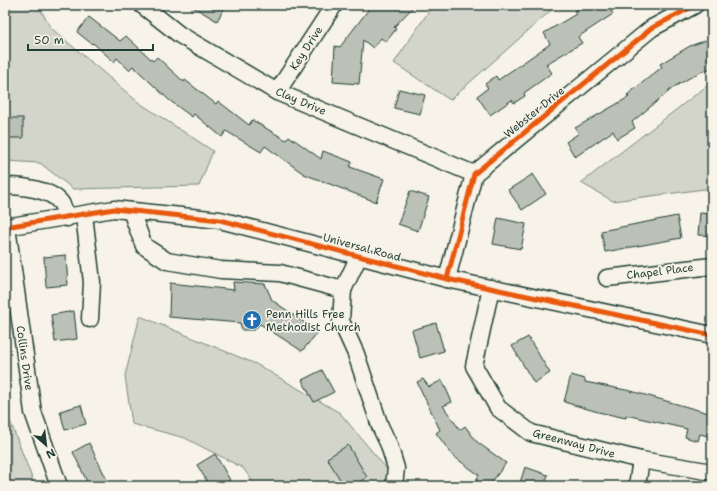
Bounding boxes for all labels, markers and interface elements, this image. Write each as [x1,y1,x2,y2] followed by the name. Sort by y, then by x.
[287,23,326,73] street label: Key Drive
[28,26,153,52] scale bar
[34,32,64,48] text: 50 m
[501,83,568,142] street label: Webster Drive
[273,84,328,119] street label: Clay Drive
[321,230,403,265] street label: Universal Road
[626,260,695,283] street label: Chapel Place
[266,307,361,335] place label: Penn Hills Free Methodist Church
[241,309,263,331] church icon: Penn Hills Free Methodist Church
[13,325,36,392] street label: Collins Drive
[26,425,66,465] north arrow
[531,425,617,462] street label: Greenway Drive
[43,445,58,462] text: N

